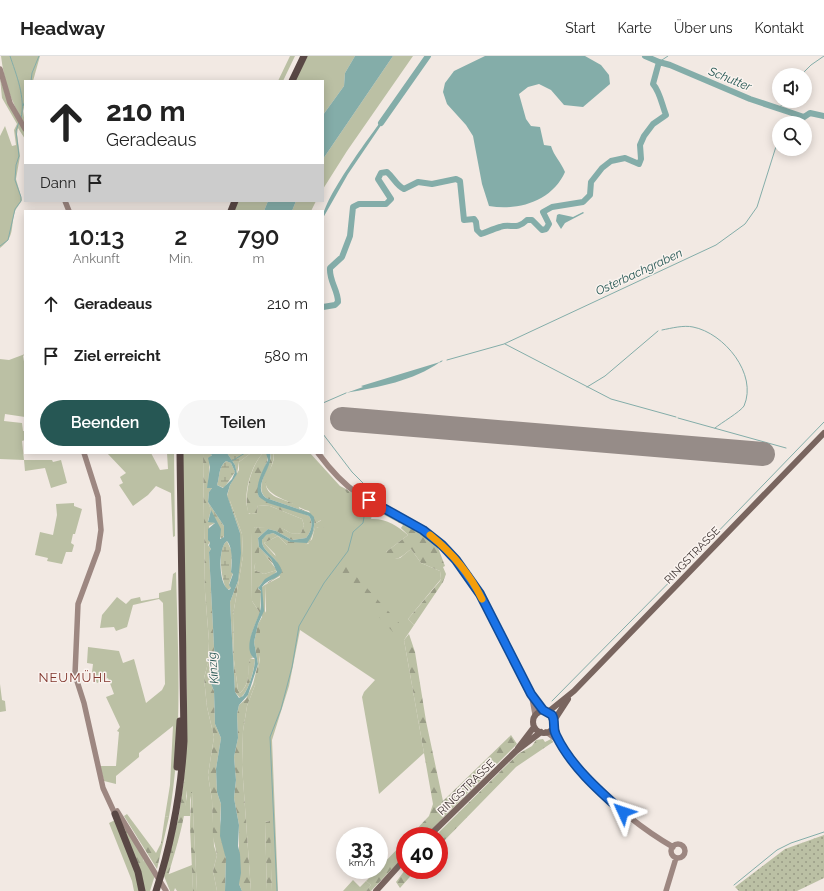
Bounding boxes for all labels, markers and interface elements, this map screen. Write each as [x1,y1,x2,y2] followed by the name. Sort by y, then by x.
[20,17,105,39] text: Headway
[565,20,595,36] text: Start
[617,20,652,36] text: Karte
[674,20,733,36] text: Über uns
[755,20,804,36] text: Kontakt
[706,64,754,94] water label: Schutter
[772,68,812,156] map controls
[772,68,812,108] button: sound
[106,95,186,128] text: 210 m
[40,96,92,148] icon: ahead
[772,116,812,156] button: search
[106,129,197,150] text: Geradeaus
[84,172,106,194] icon: arrive
[40,174,76,192] text: Dann
[68,222,124,251] text: 10:13
[174,222,188,251] text: 2
[238,222,280,251] text: 790
[593,246,685,298] water label: Osterbachgraben
[73,251,120,266] text: Ankunft
[169,251,193,266] text: Min.
[253,251,265,266] text: m
[40,293,62,315] icon: ahead
[74,295,152,313] text: Geradeaus
[267,295,308,313] text: 210 m
[40,345,62,367] icon: arrive
[74,347,161,365] text: Ziel erreicht
[264,347,308,365] text: 580 m
[40,400,170,446] button: Beenden
[178,400,308,446] button: Teilen
[352,483,386,517] pin
[358,489,380,511] icon: arrive
[662,524,723,587] street label: RINGSTRASSE
[205,651,221,685] water label: Kinzig
[38,669,112,685] district label: NEUMÜHL
[435,757,498,818] street label: RINGSTRASSE
[602,791,644,833] position arrow
[396,827,448,879] speed limit sign: 40
[351,836,373,860] text: 33
[349,857,375,868] text: km/h

